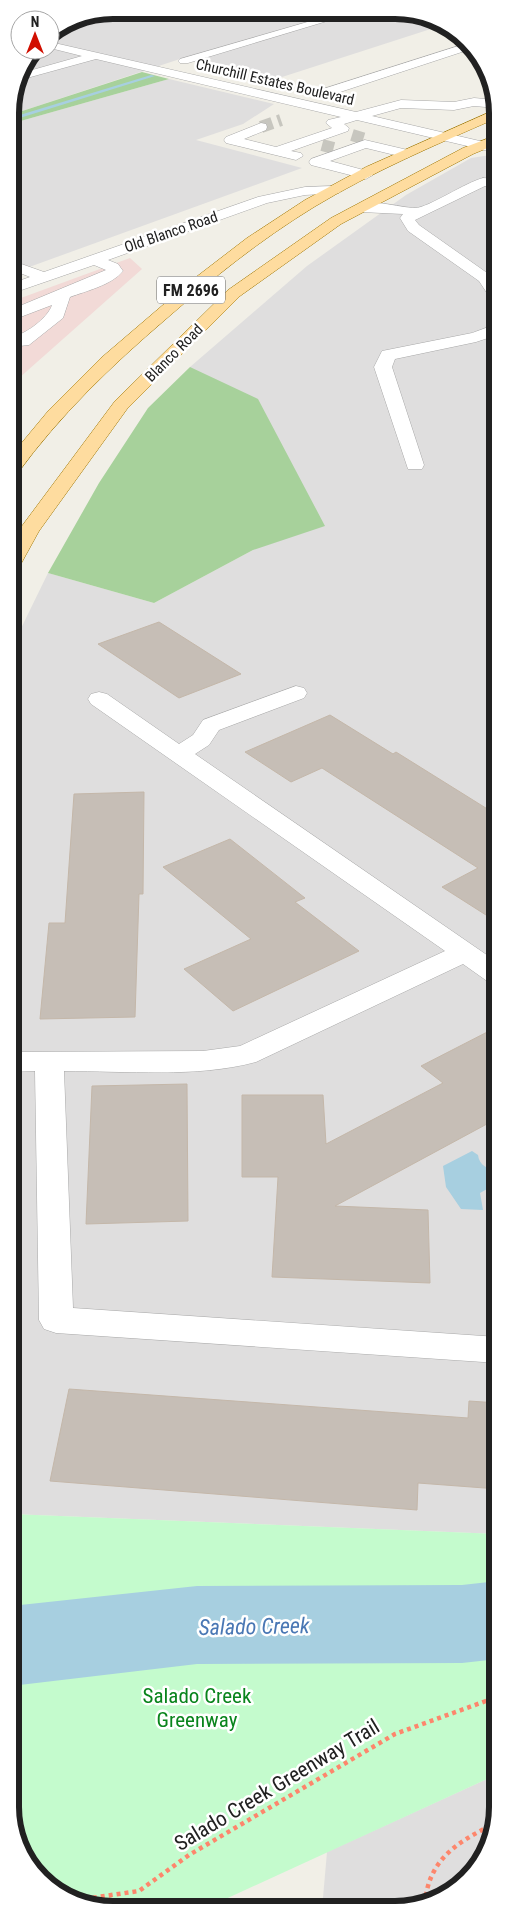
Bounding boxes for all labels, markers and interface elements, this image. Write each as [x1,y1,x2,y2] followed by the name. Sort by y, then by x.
[10,10,60,60] north arrow
[31,14,39,30] text: N
[194,55,356,109] street label: Churchill Estates Boulevard
[122,208,220,256] street label: Old Blanco Road
[157,276,225,304] road number: FM 2696
[141,320,207,386] street label: Blanco Road
[198,1613,310,1640] water label: Salado Creek
[143,1684,252,1732] park label: Salado Creek Greenway
[170,1714,384,1856] street label: Salado Creek Greenway Trail

